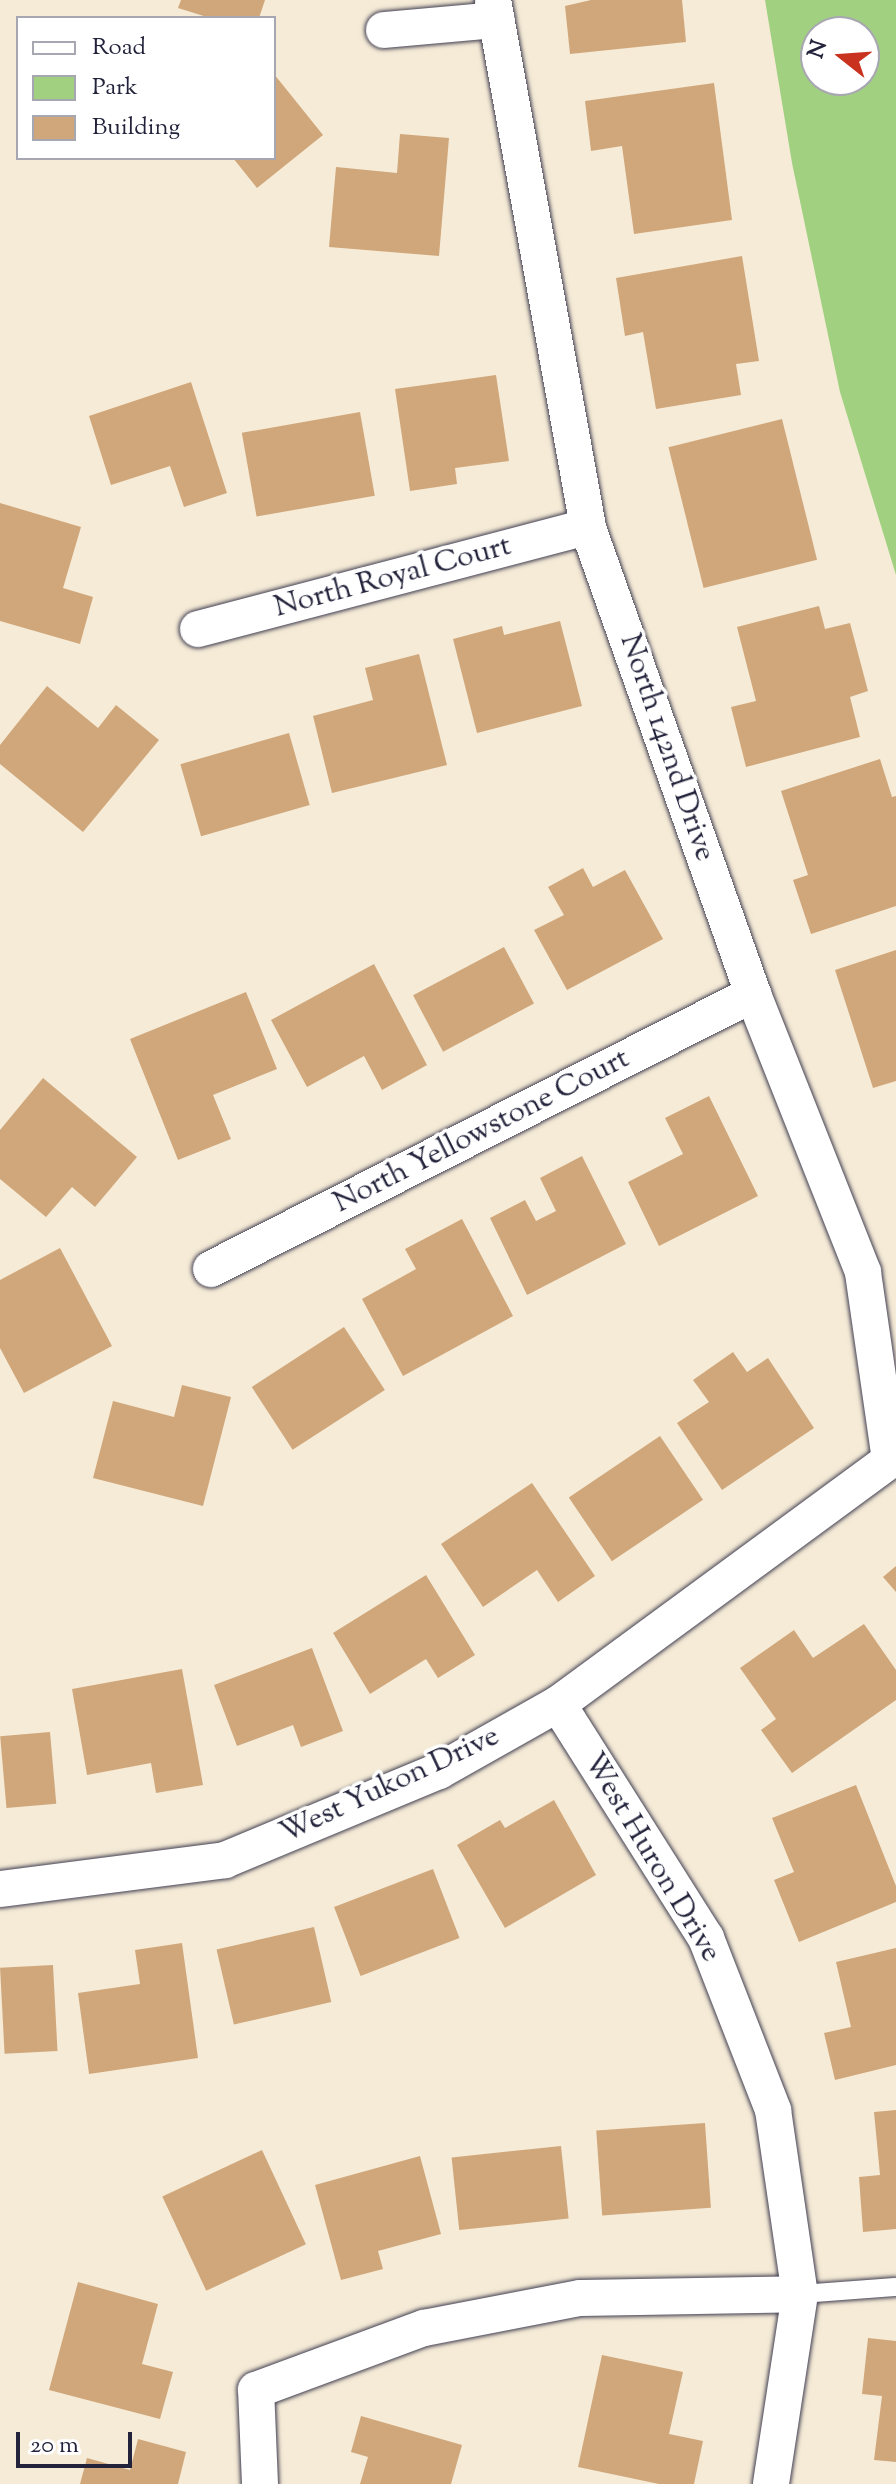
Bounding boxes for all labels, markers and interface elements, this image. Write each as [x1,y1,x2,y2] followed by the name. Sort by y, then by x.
[16,16,276,160] legend
[800,16,880,96] north arrow
[92,31,146,65] text: Road
[801,36,837,63] text: N
[92,71,138,105] text: Park
[92,111,180,145] text: Building
[271,529,515,627] street label: North Royal Court
[610,630,722,866] street label: North 142nd Drive
[328,1042,636,1222] street label: North Yellowstone Court
[275,1719,505,1853] street label: West Yukon Drive
[574,1747,728,1969] street label: West Huron Drive
[20,2416,136,2466] scale bar
[30,2429,79,2463] text: 20 m

